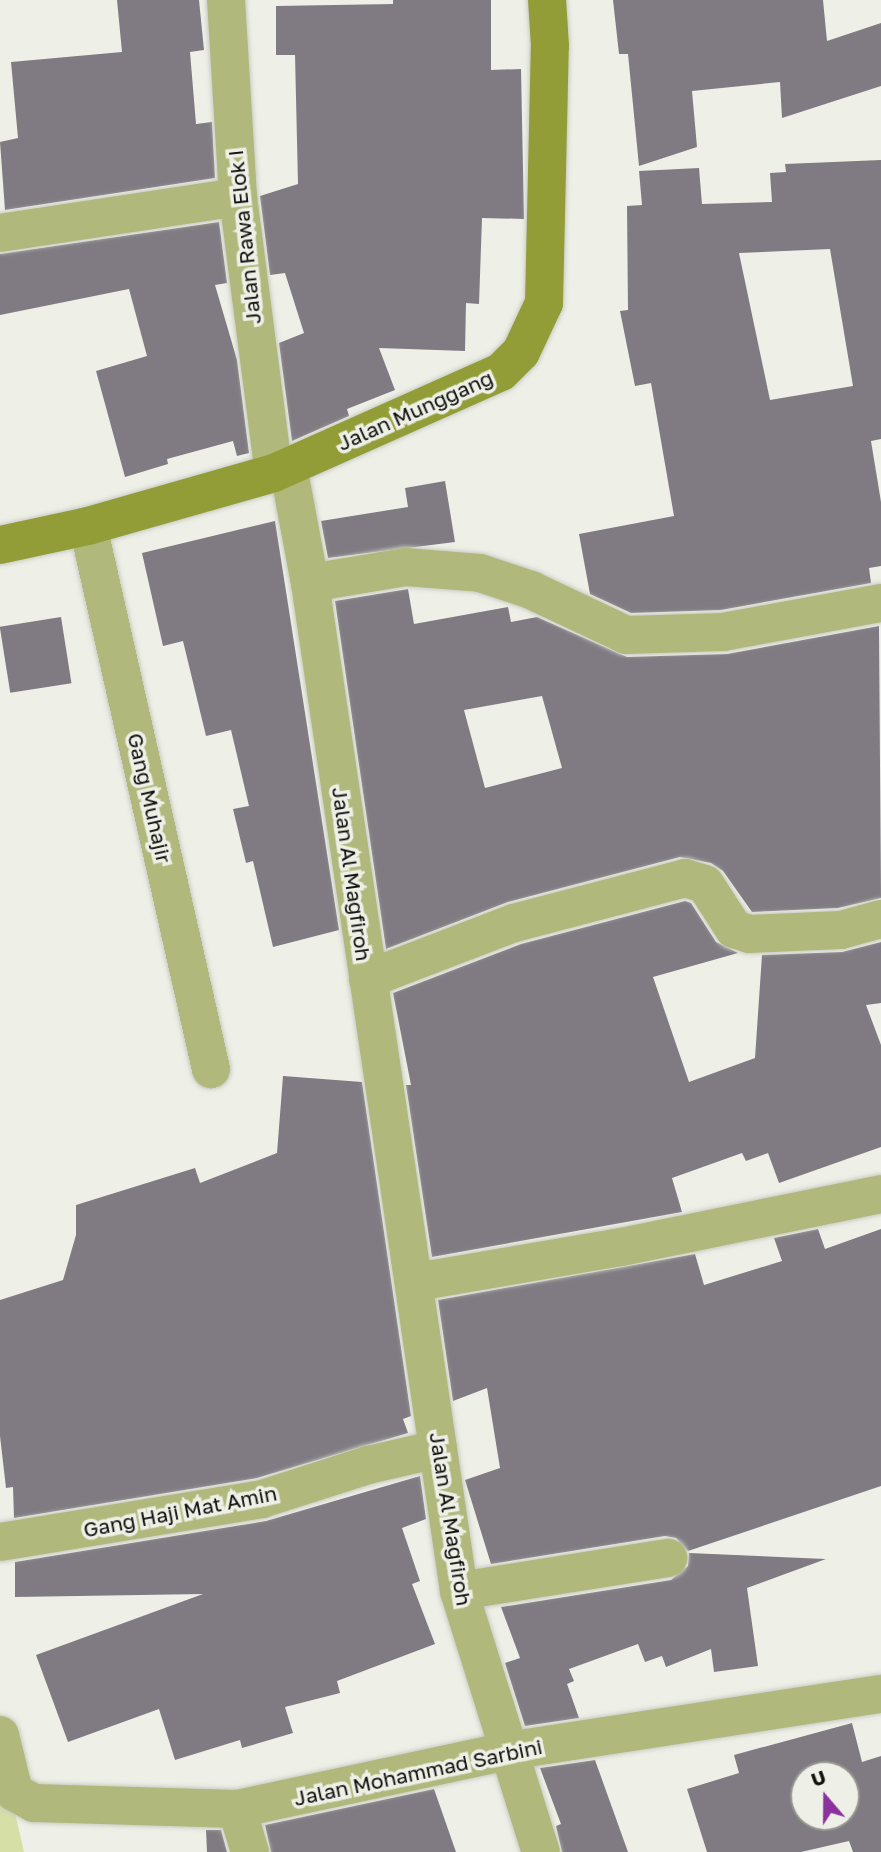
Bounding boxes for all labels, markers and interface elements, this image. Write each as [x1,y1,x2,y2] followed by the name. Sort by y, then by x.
[222,148,266,326] street label: Jalan Rawa Elok I
[333,364,497,456] street label: Jalan Munggang
[123,730,177,866] street label: Gang Muhajir
[327,785,377,963] street label: Jalan Al Magfiroh
[425,1430,477,1608] street label: Jalan Al Magfiroh
[81,1480,279,1542] street label: Gang Haji Mat Amin
[291,1733,545,1811] street label: Jalan Mohammad Sarbini
[790,1761,860,1831] north arrow
[808,1764,829,1791] text: U

